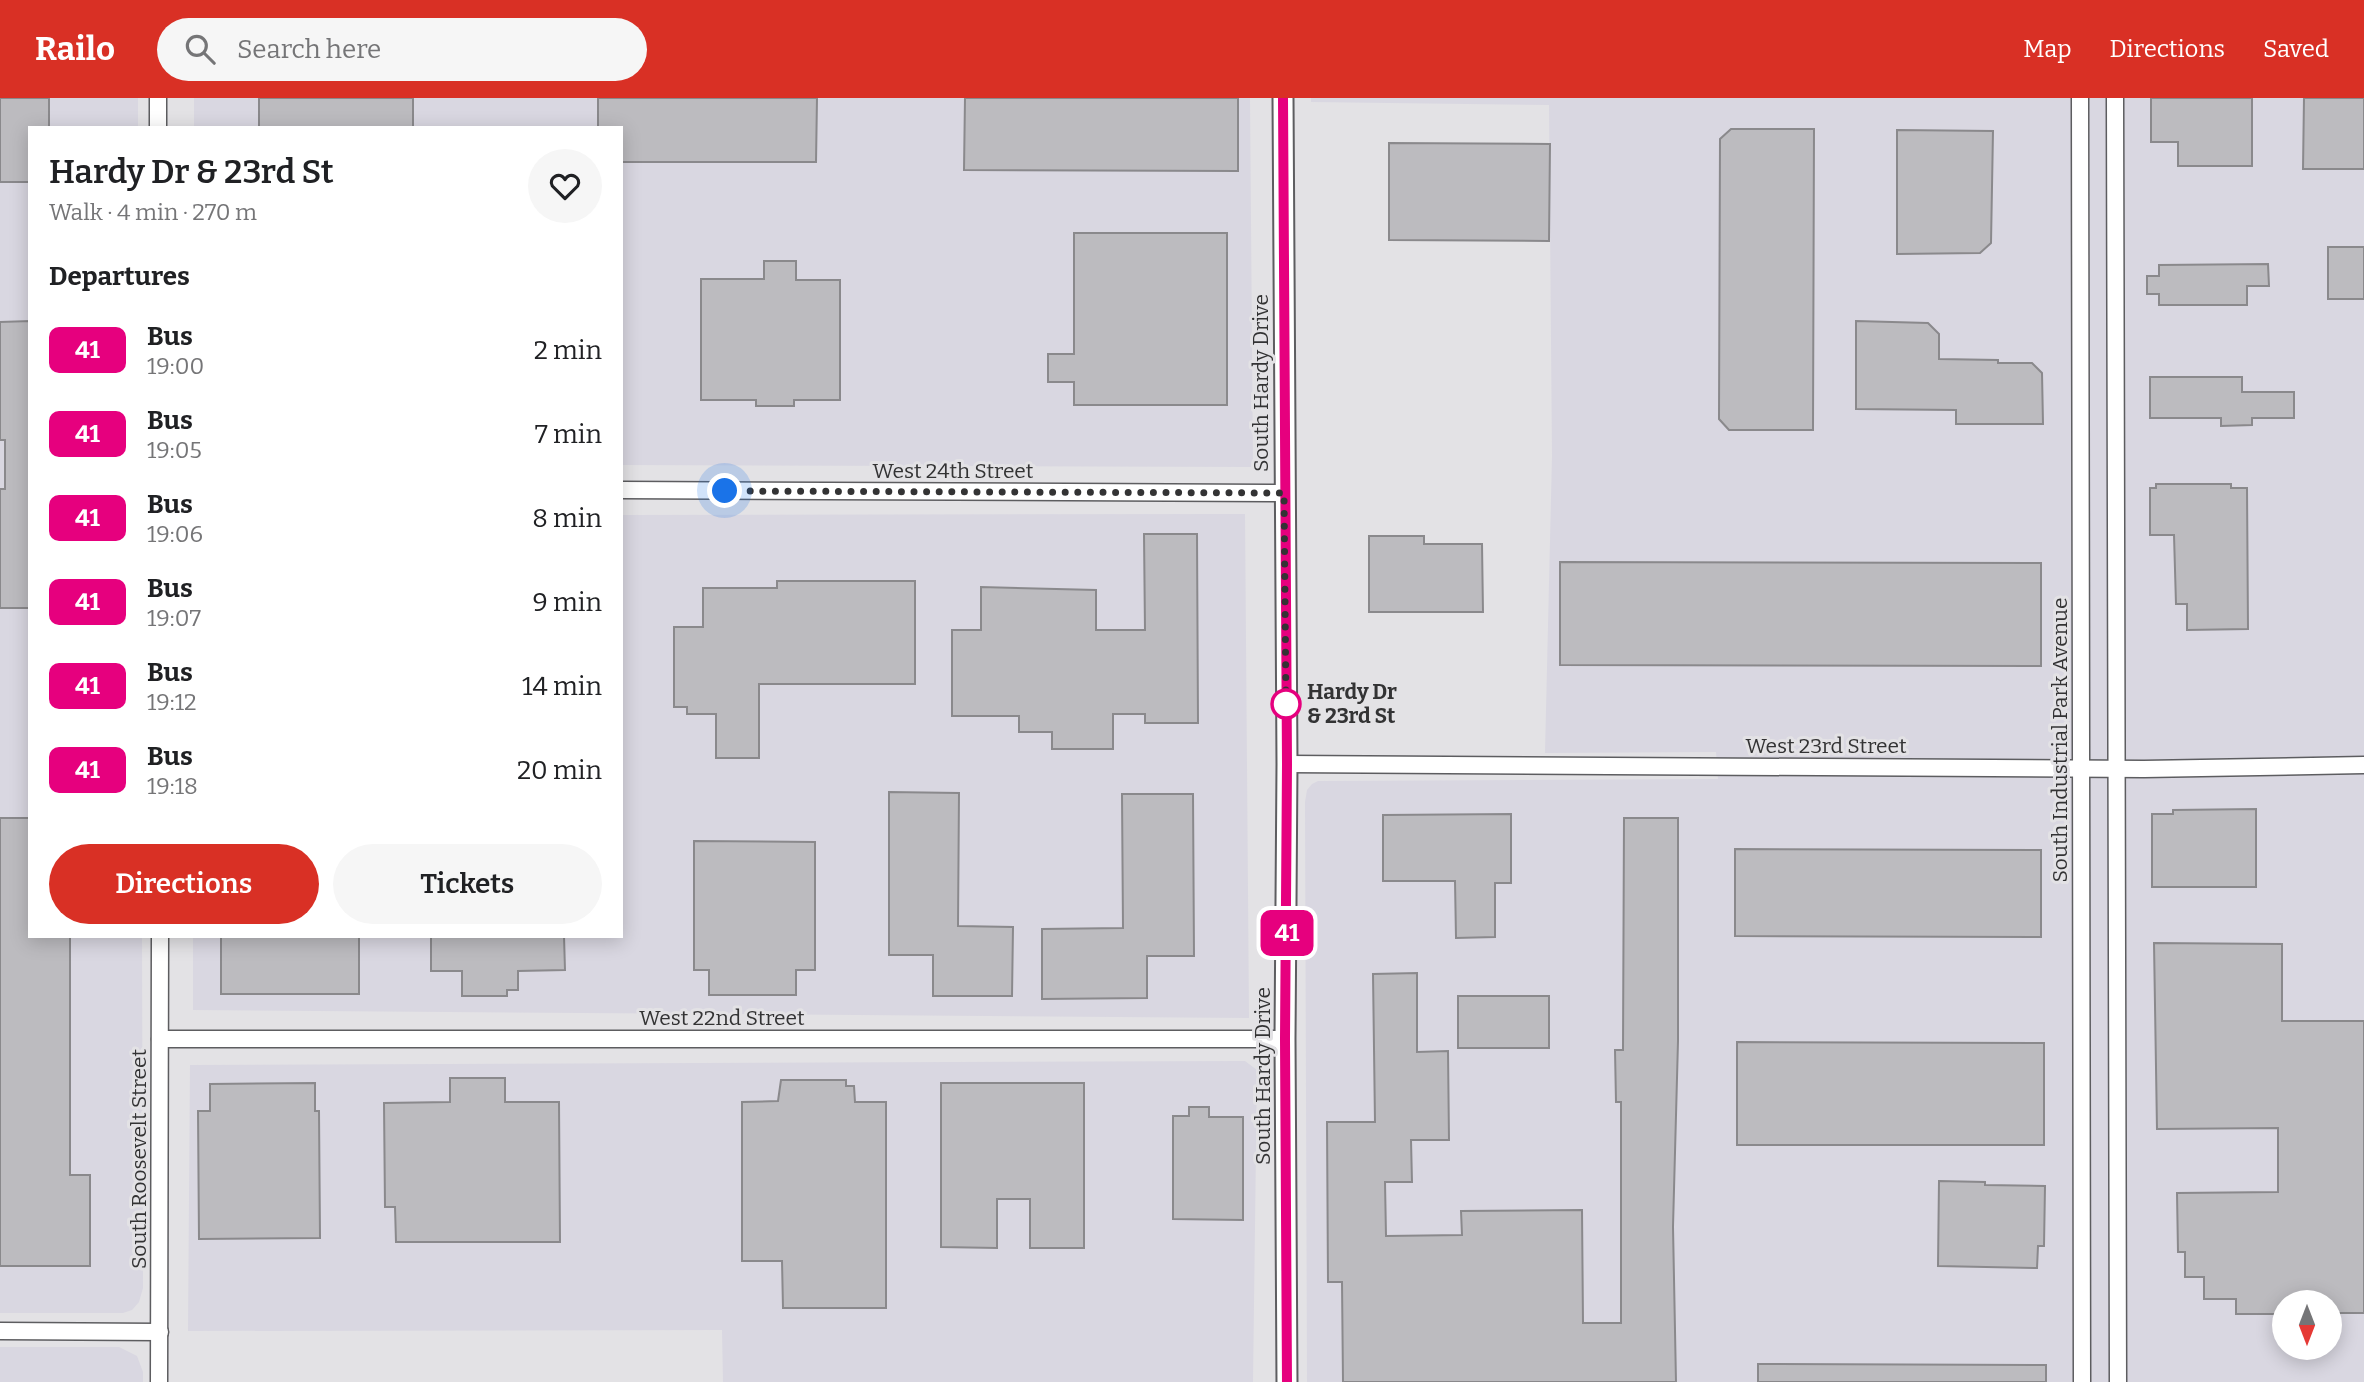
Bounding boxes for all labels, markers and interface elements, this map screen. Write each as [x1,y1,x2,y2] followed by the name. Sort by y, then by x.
[157,18,647,81] search box
[35,29,115,69] text: Railo
[181,30,219,68] icon: search
[237,34,381,65] text: Search here
[2023,35,2072,63] text: Map
[2110,35,2225,63] text: Directions
[2263,35,2329,63] text: Saved
[528,149,602,223] button: heart
[49,152,334,192] text: Hardy Dr & 23rd St
[49,198,257,226] text: Walk · 4 min · 270 m
[49,261,190,292] text: Departures
[1248,294,1274,472] street label: South Hardy Drive
[147,321,193,352] text: Bus
[534,335,602,366] text: 2 min
[75,336,100,364] text: 41
[147,352,204,380] text: 19:00
[147,405,193,436] text: Bus
[535,419,602,450] text: 7 min
[75,420,100,448] text: 41
[147,436,202,464] text: 19:05
[873,458,1034,484] street label: West 24th Street
[707,473,742,508] your location
[147,489,193,520] text: Bus
[532,503,602,534] text: 8 min
[75,504,100,532] text: 41
[147,520,203,548] text: 19:06
[147,573,193,604] text: Bus
[533,587,602,618] text: 9 min
[75,588,100,616] text: 41
[2047,598,2073,882] street label: South Industrial Park Avenue
[147,604,201,632] text: 19:07
[147,657,193,688] text: Bus
[522,671,602,702] text: 14 min
[75,672,100,700] text: 41
[1307,679,1397,729] place label: Hardy Dr & 23rd St
[147,688,197,716] text: 19:12
[1271,689,1301,719] marker: Hardy Dr & 23rd St
[1746,733,1907,759] street label: West 23rd Street
[147,741,193,772] text: Bus
[517,755,602,786] text: 20 min
[75,756,100,784] text: 41
[147,772,198,800] text: 19:18
[49,844,319,924] button: Directions
[333,844,602,924] button: Tickets
[1256,910,1318,956] line badge: 41
[1275,919,1299,947] text: 41
[1250,987,1276,1165] street label: South Hardy Drive
[639,1005,805,1031] street label: West 22nd Street
[126,1049,152,1269] street label: South Roosevelt Street
[2272,1290,2342,1360] north arrow
[2272,1290,2342,1360] map controls

